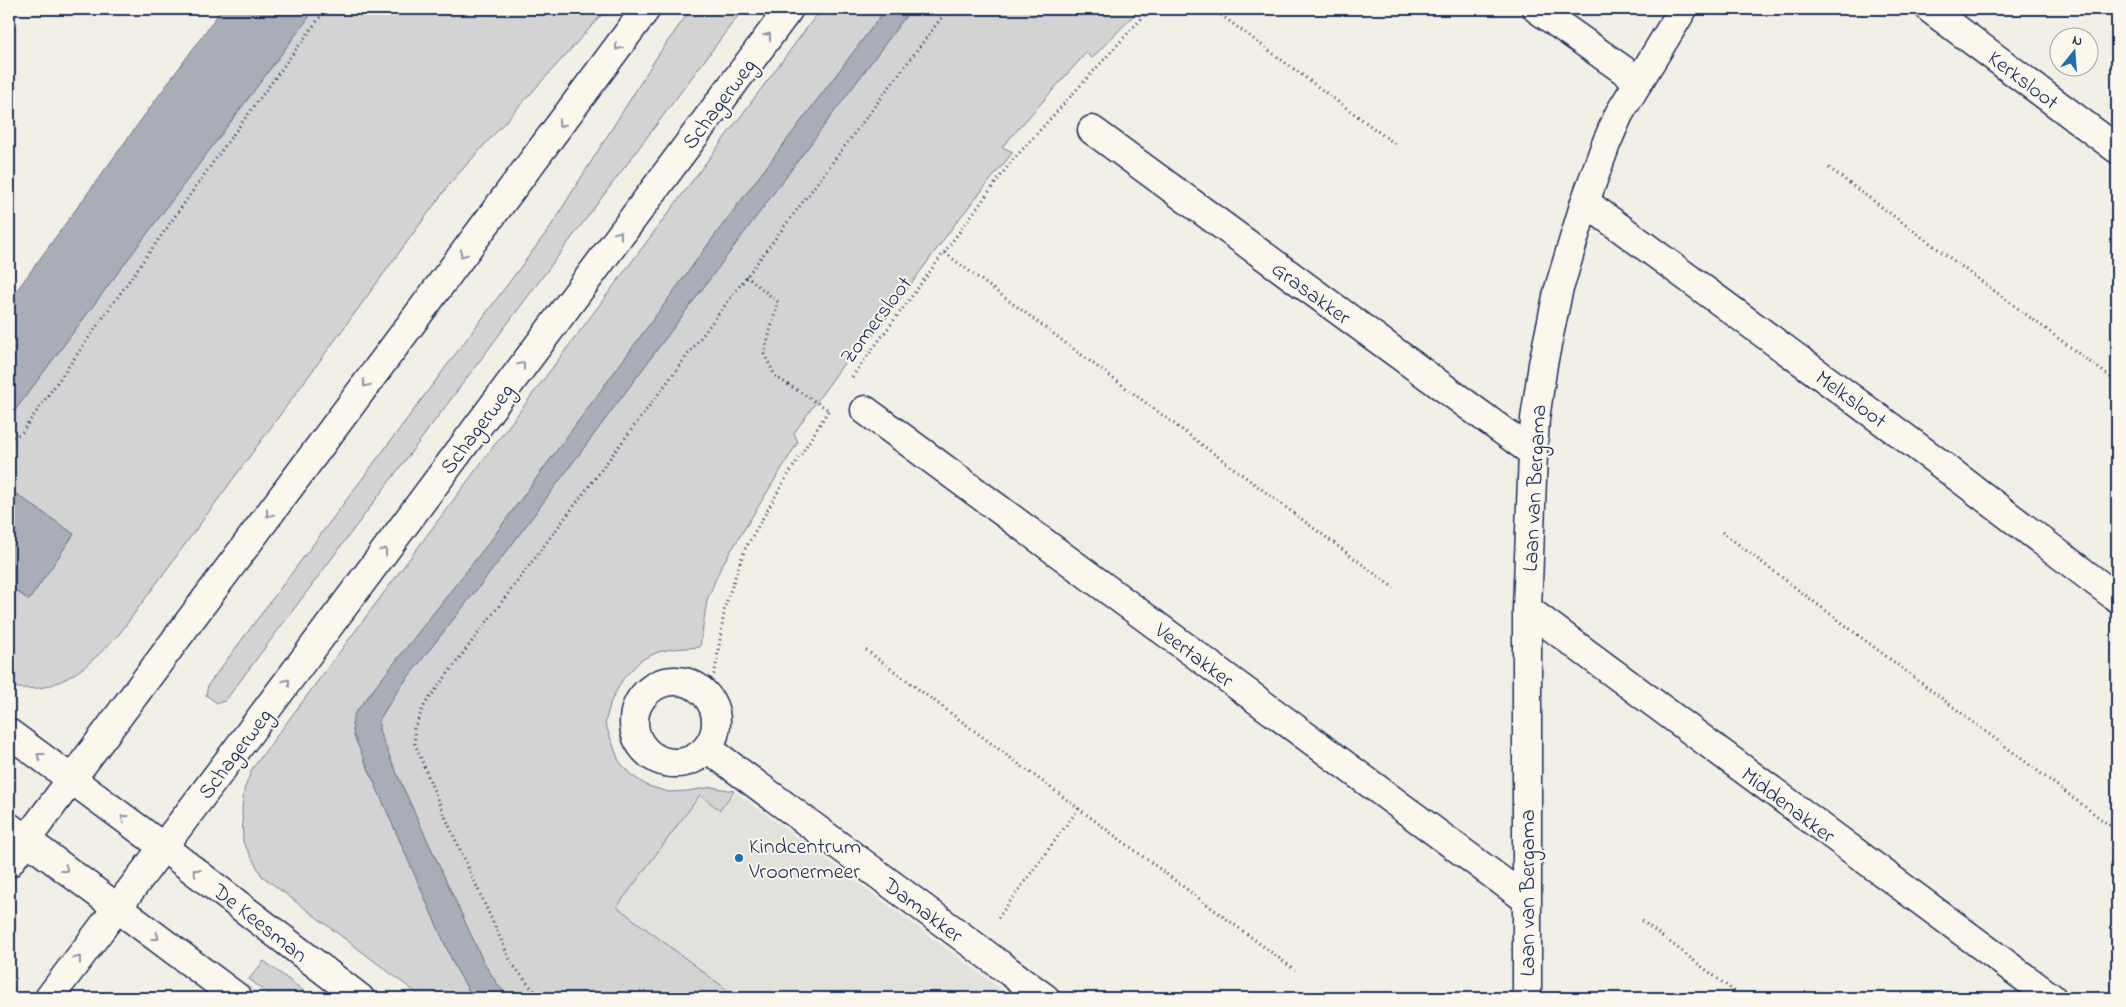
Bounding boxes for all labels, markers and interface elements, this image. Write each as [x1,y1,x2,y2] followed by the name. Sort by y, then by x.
[2048,28,2098,78] north arrow
[2070,30,2085,52] text: N
[762,32,771,42] one-way arrow
[615,41,624,51] one-way arrow
[1980,44,2065,119] street label: Kerksloot
[675,52,766,158] street label: Schagerweg
[558,118,566,127] one-way arrow
[613,230,622,240] one-way arrow
[461,248,469,257] one-way arrow
[1264,255,1357,334] street label: Grasakker
[834,270,921,372] street label: Zomersloot
[517,362,525,371] one-way arrow
[1808,363,1893,438] street label: Melksloot
[433,377,524,483] street label: Schagerweg
[363,378,372,388] one-way arrow
[1516,404,1557,573] street label: Laan van Bergama
[266,508,275,518] one-way arrow
[378,547,387,557] one-way arrow
[1146,615,1240,697] street label: Veertakker
[281,678,290,688] one-way arrow
[191,702,282,808] street label: Schagerweg
[36,753,46,762] one-way arrow
[1733,760,1841,853] street label: Middenakker
[1513,809,1546,977] street label: Laan van Bergama
[120,815,130,824] one-way arrow
[748,832,861,889] place label: Kindcentrum Vroonermeer
[733,852,745,864] marker: Kindcentrum Vroonermeer
[59,863,69,872] one-way arrow
[193,870,202,878] one-way arrow
[875,870,969,952] street label: Damakker
[204,876,313,972] street label: De Keesman
[150,931,160,940] one-way arrow
[72,955,81,965] one-way arrow

